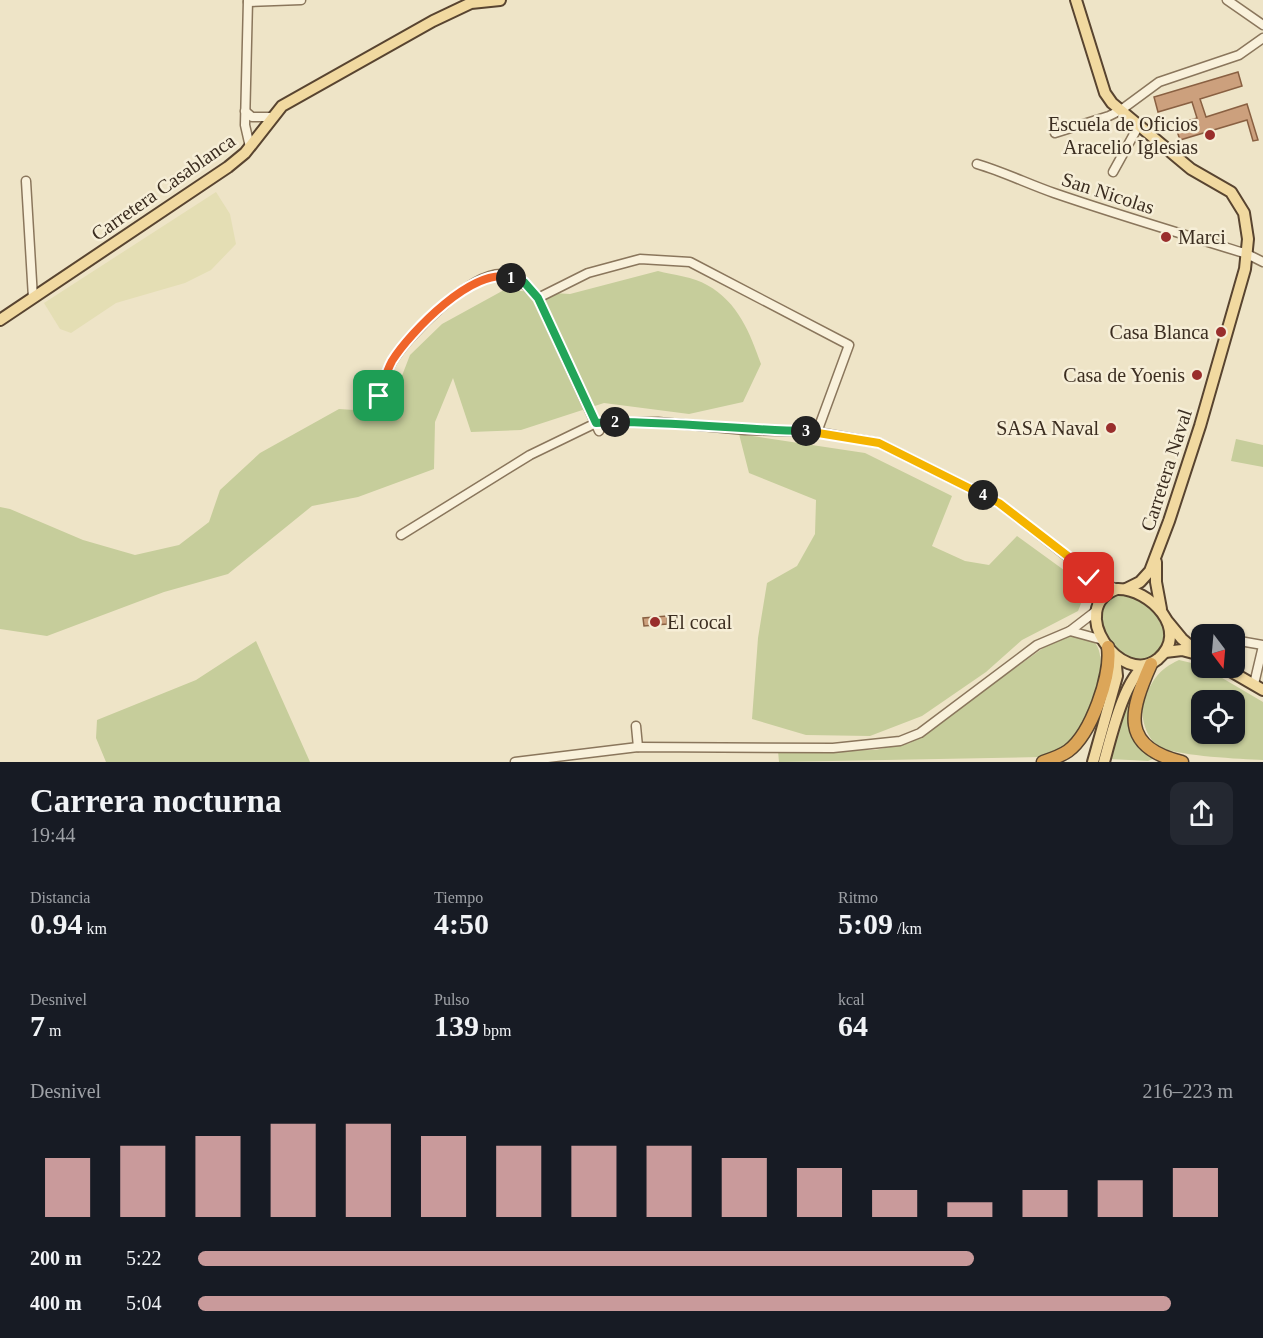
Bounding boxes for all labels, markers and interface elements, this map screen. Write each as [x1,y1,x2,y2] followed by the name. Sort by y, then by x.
[1048,113,1198,159] place label: Escuela de Oficios Aracelio Iglesias
[1203,128,1217,142] marker: Escuela de Oficios Aracelio Iglesias
[87,129,239,245] street label: Carretera Casablanca
[1059,168,1157,218] street label: San Nicolas
[1178,226,1226,248] place label: Marci
[1159,230,1173,244] marker: Marci
[496,263,526,293] pin: 1
[507,269,515,286] text: 1
[1110,321,1209,343] place label: Casa Blanca
[1214,325,1228,339] marker: Casa Blanca
[1063,364,1185,386] place label: Casa de Yoenis
[1190,368,1204,382] marker: Casa de Yoenis
[353,370,404,421] pin
[362,379,395,412] icon: arrive
[1136,406,1196,534] street label: Carretera Naval
[600,407,630,437] pin: 2
[611,413,619,430] text: 2
[791,416,821,446] pin: 3
[996,417,1099,439] place label: SASA Naval
[1104,421,1118,435] marker: SASA Naval
[802,422,810,439] text: 3
[968,480,998,510] pin: 4
[979,486,987,503] text: 4
[1063,552,1114,603] pin
[1072,561,1105,594] icon: check
[667,611,732,633] place label: El cocal
[648,615,662,629] marker: El cocal
[1191,624,1245,678] north arrow
[1191,624,1245,744] map controls
[1191,690,1245,744] button: locate
[1170,782,1233,845] button: share
[30,783,281,819] text: Carrera nocturna
[30,824,76,846] text: 19:44
[30,889,90,906] text: Distancia
[434,889,483,906] text: Tiempo
[838,889,878,906] text: Ritmo
[30,907,83,940] text: 0.94
[434,907,489,940] text: 4:50
[838,907,893,940] text: 5:09
[83,920,107,937] text: km
[893,920,922,937] text: /km
[30,991,87,1008] text: Desnivel
[434,991,470,1008] text: Pulso
[838,991,865,1008] text: kcal
[30,1009,45,1042] text: 7
[434,1009,479,1042] text: 139
[838,1009,868,1042] text: 64
[45,1022,61,1039] text: m
[479,1022,511,1039] text: bpm
[30,1080,101,1102] text: Desnivel
[1142,1080,1233,1102] text: 216–223 m
[30,1247,82,1269] text: 200 m
[126,1247,162,1269] text: 5:22
[30,1292,82,1314] text: 400 m
[126,1292,162,1314] text: 5:04

